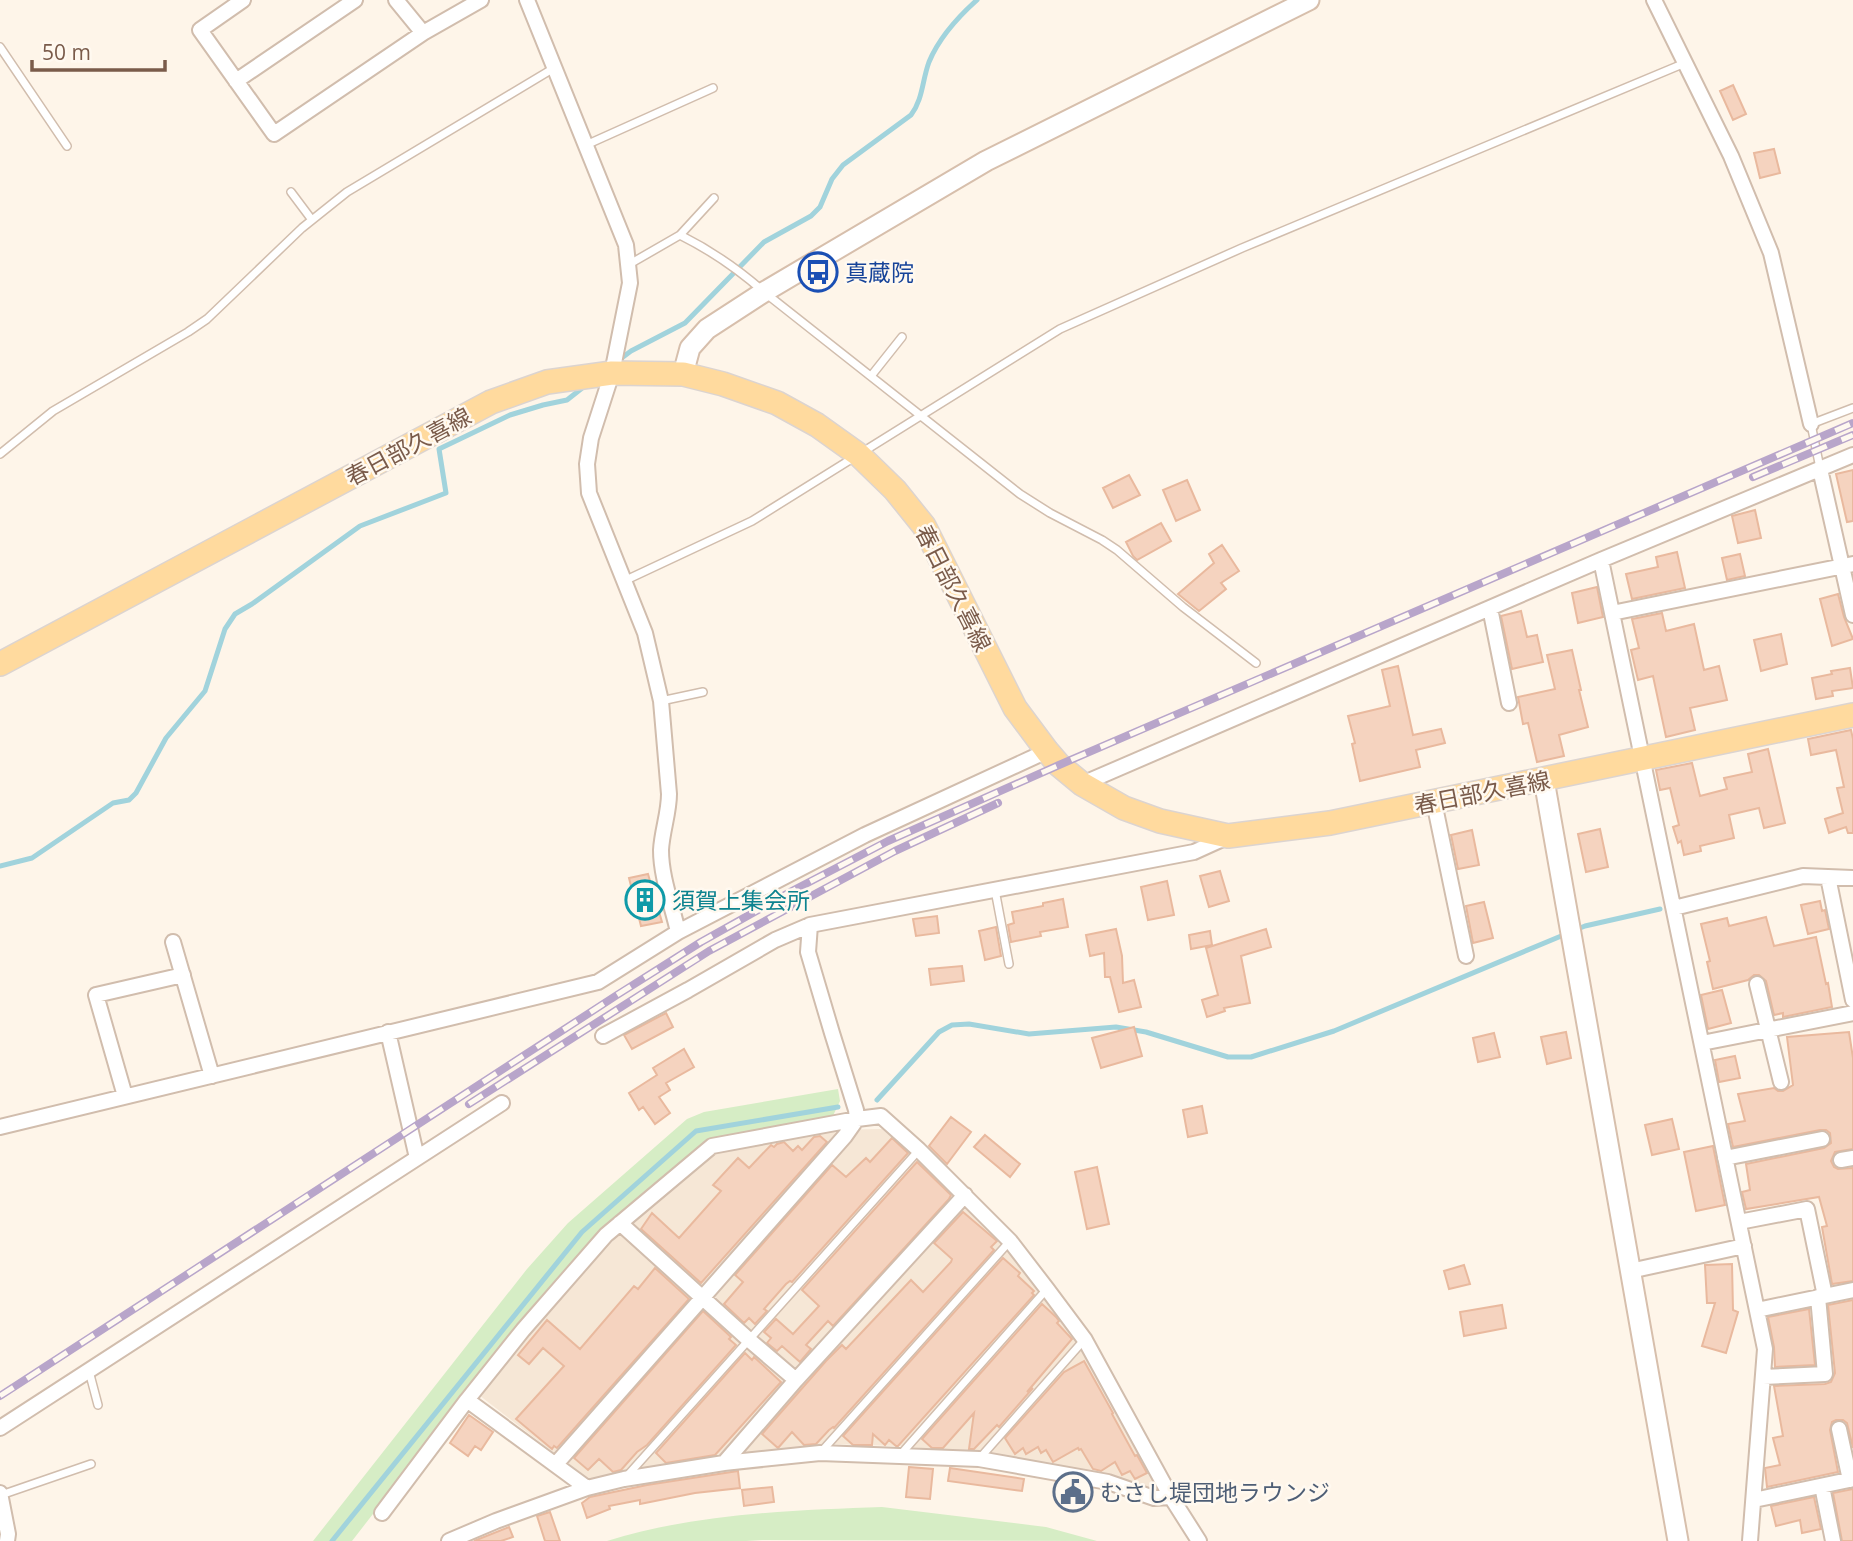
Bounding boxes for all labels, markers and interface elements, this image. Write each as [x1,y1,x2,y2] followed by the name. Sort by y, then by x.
[32,28,164,72] scale bar
[42,38,91,66] text: 50 m
[797,251,839,293] bus stop icon: 真蔵院
[845,256,914,288] place label: 真蔵院
[340,399,476,493] street label: 春日部久喜線
[908,519,1000,657] street label: 春日部久喜線
[1411,763,1553,821] street label: 春日部久喜線
[624,879,666,921] building icon: 須賀上集会所
[672,884,810,916] place label: 須賀上集会所
[1052,1471,1094,1513] public building icon: むさし堤団地ラウンジ
[1100,1476,1330,1508] place label: むさし堤団地ラウンジ

